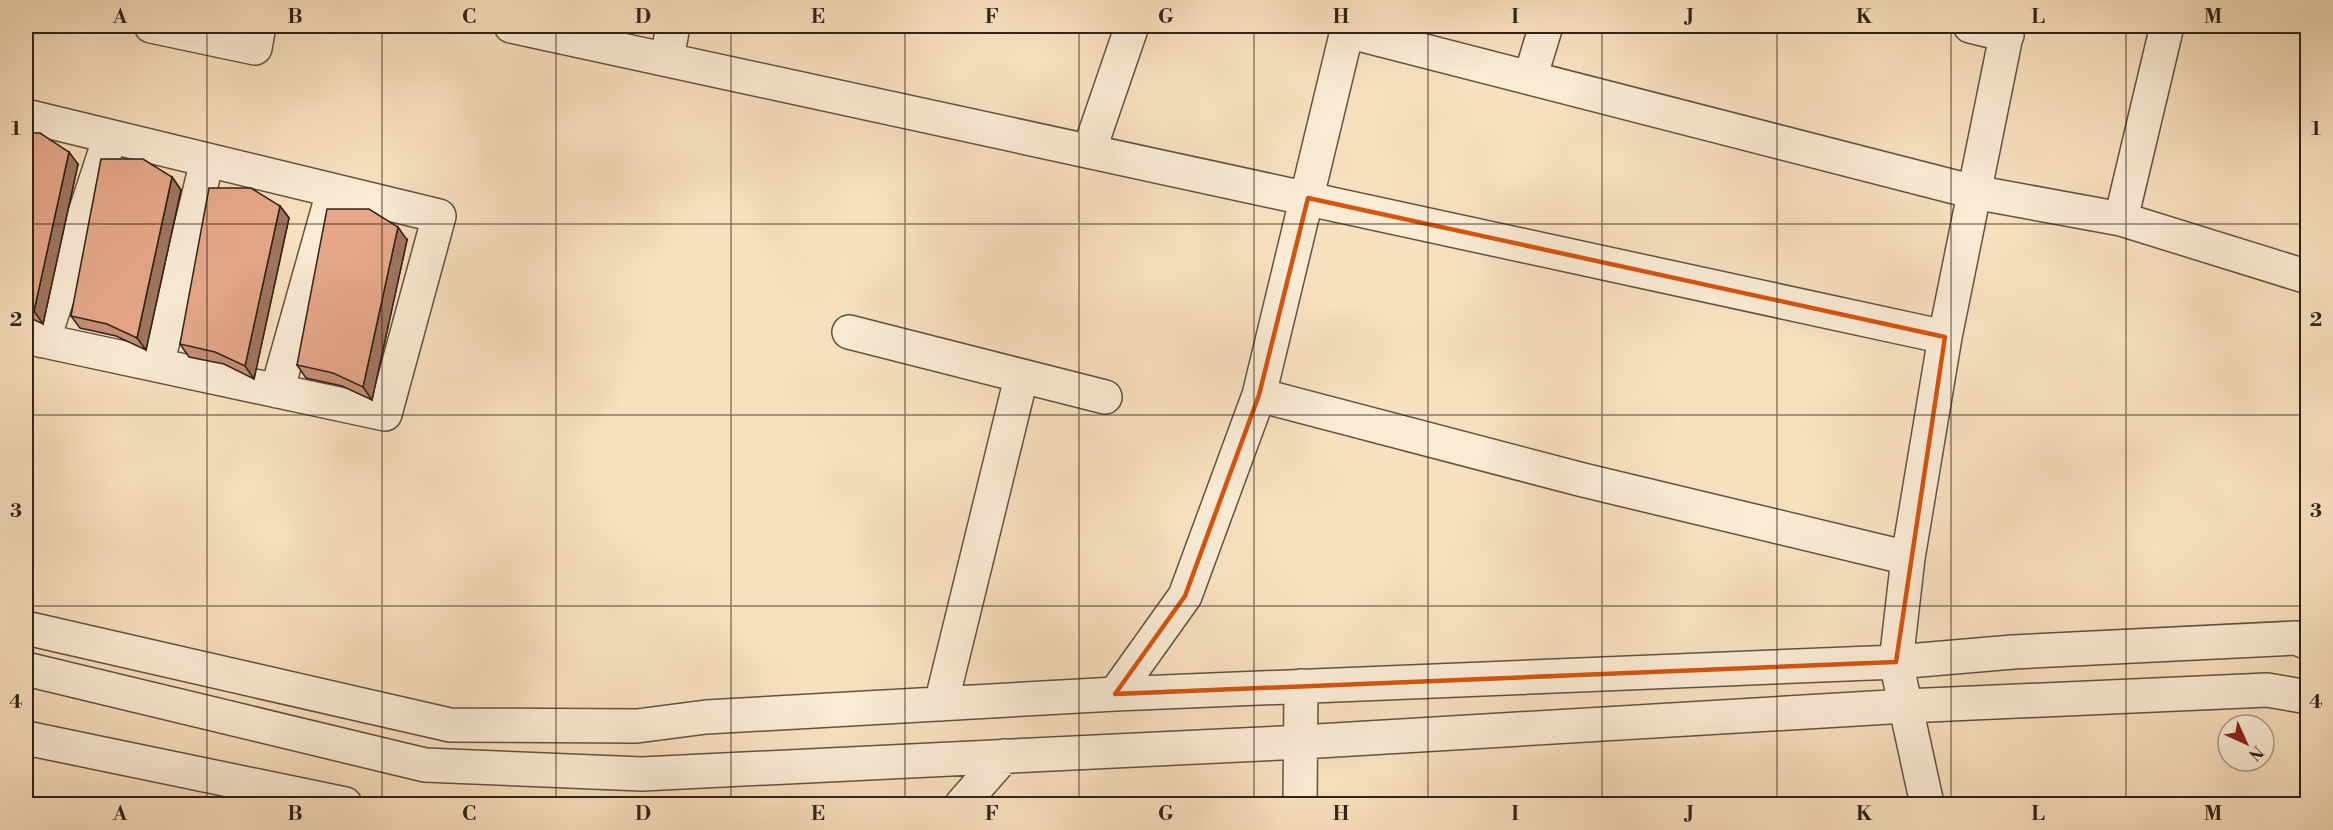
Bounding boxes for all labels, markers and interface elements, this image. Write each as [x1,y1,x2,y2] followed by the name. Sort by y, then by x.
[112,5,128,30] text: A
[287,5,303,30] text: B
[462,5,476,30] text: C
[635,5,651,30] text: D
[811,5,825,30] text: E
[985,5,999,30] text: F
[1158,5,1174,30] text: G
[1333,5,1350,30] text: H
[1511,5,1519,30] text: I
[1683,5,1694,30] text: J
[1856,5,1873,30] text: K
[2031,5,2045,30] text: L
[2204,5,2223,30] text: M
[11,117,21,142] text: 1
[2311,117,2321,142] text: 1
[10,308,22,333] text: 2
[2310,308,2322,333] text: 2
[10,499,22,524] text: 3
[2310,499,2322,524] text: 3
[9,690,23,715] text: 4
[2309,690,2323,715] text: 4
[2216,713,2276,773] north arrow
[2244,741,2267,765] text: N
[112,802,128,827] text: A
[287,802,303,827] text: B
[462,802,476,827] text: C
[635,802,651,827] text: D
[811,802,825,827] text: E
[985,802,999,827] text: F
[1158,802,1174,827] text: G
[1333,802,1350,827] text: H
[1511,802,1519,827] text: I
[1683,802,1694,827] text: J
[1856,802,1873,827] text: K
[2031,802,2045,827] text: L
[2204,802,2223,827] text: M

